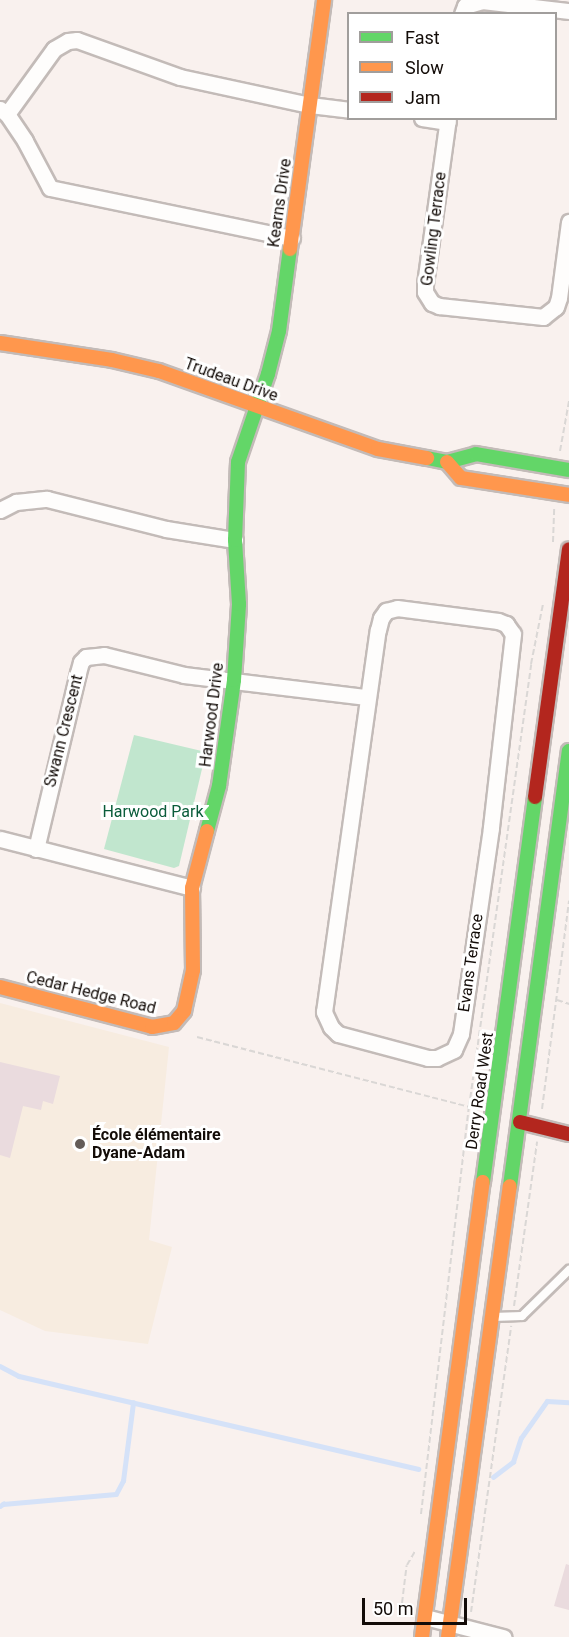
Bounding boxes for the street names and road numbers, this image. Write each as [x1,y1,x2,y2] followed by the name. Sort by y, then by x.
[264,157,296,249] street label: Kearns Drive
[417,171,451,287] street label: Gowling Terrace
[182,354,280,406] street label: Trudeau Drive
[196,662,228,768] street label: Harwood Drive
[41,673,87,789] street label: Swann Crescent
[455,912,487,1014] street label: Evans Terrace
[24,968,158,1018] street label: Cedar Hedge Road
[462,1031,498,1151] street label: Derry Road West

